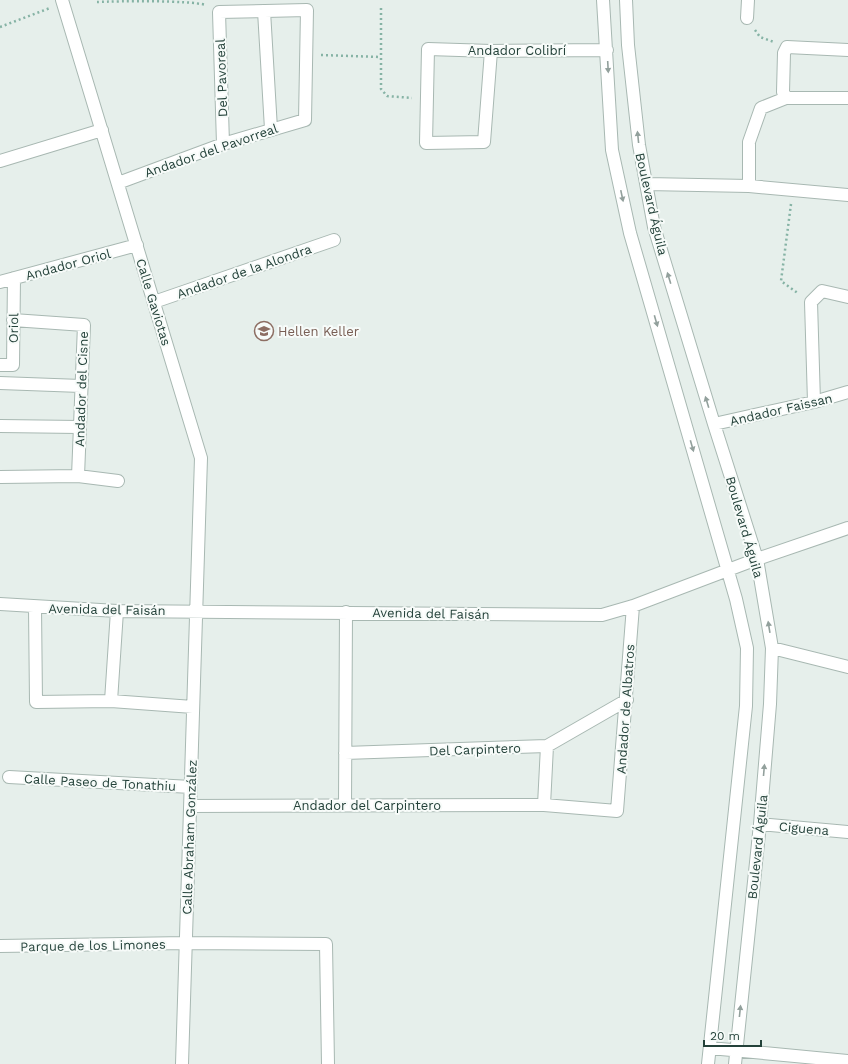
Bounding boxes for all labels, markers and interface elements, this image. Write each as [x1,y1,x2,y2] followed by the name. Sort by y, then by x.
[213,39,230,117] street label: Del Pavoreal
[468,43,567,58] street label: Andador Colibrí
[605,61,611,74] one-way arrow
[143,121,280,180] street label: Andador del Pavorreal
[635,131,641,143] one-way arrow
[632,151,672,258] street label: Boulevard Águila
[620,189,626,202] one-way arrow
[175,241,314,302] street label: Andador de la Alondra
[24,246,112,283] street label: Andador Oriol
[133,257,174,348] street label: Calle Gaviotas
[666,271,672,283] one-way arrow
[6,313,21,343] street label: Oriol
[653,315,659,327] one-way arrow
[253,320,275,342] school or university icon: Hellen Keller
[278,324,359,339] place label: Hellen Keller
[72,331,91,447] street label: Andador del Cisne
[728,390,834,429] street label: Andador Faissan
[704,396,710,408] one-way arrow
[689,440,695,452] one-way arrow
[723,474,767,580] street label: Boulevard Águila
[48,601,166,618] street label: Avenida del Faisán
[372,605,490,622] street label: Avenida del Faisán
[766,621,772,633] one-way arrow
[613,643,638,774] street label: Andador de Albatros
[429,740,521,759] street label: Del Carpintero
[179,759,200,915] street label: Calle Abraham González
[761,764,768,776] one-way arrow
[24,771,176,794] street label: Calle Paseo de Tonathiu
[744,793,771,900] street label: Boulevard Águila
[293,798,441,813] street label: Andador del Carpintero
[778,819,830,838] street label: Ciguena
[20,937,166,954] street label: Parque de los Limones
[737,1005,743,1017] one-way arrow
[704,1022,761,1048] scale bar
[710,1029,740,1043] text: 20 m

